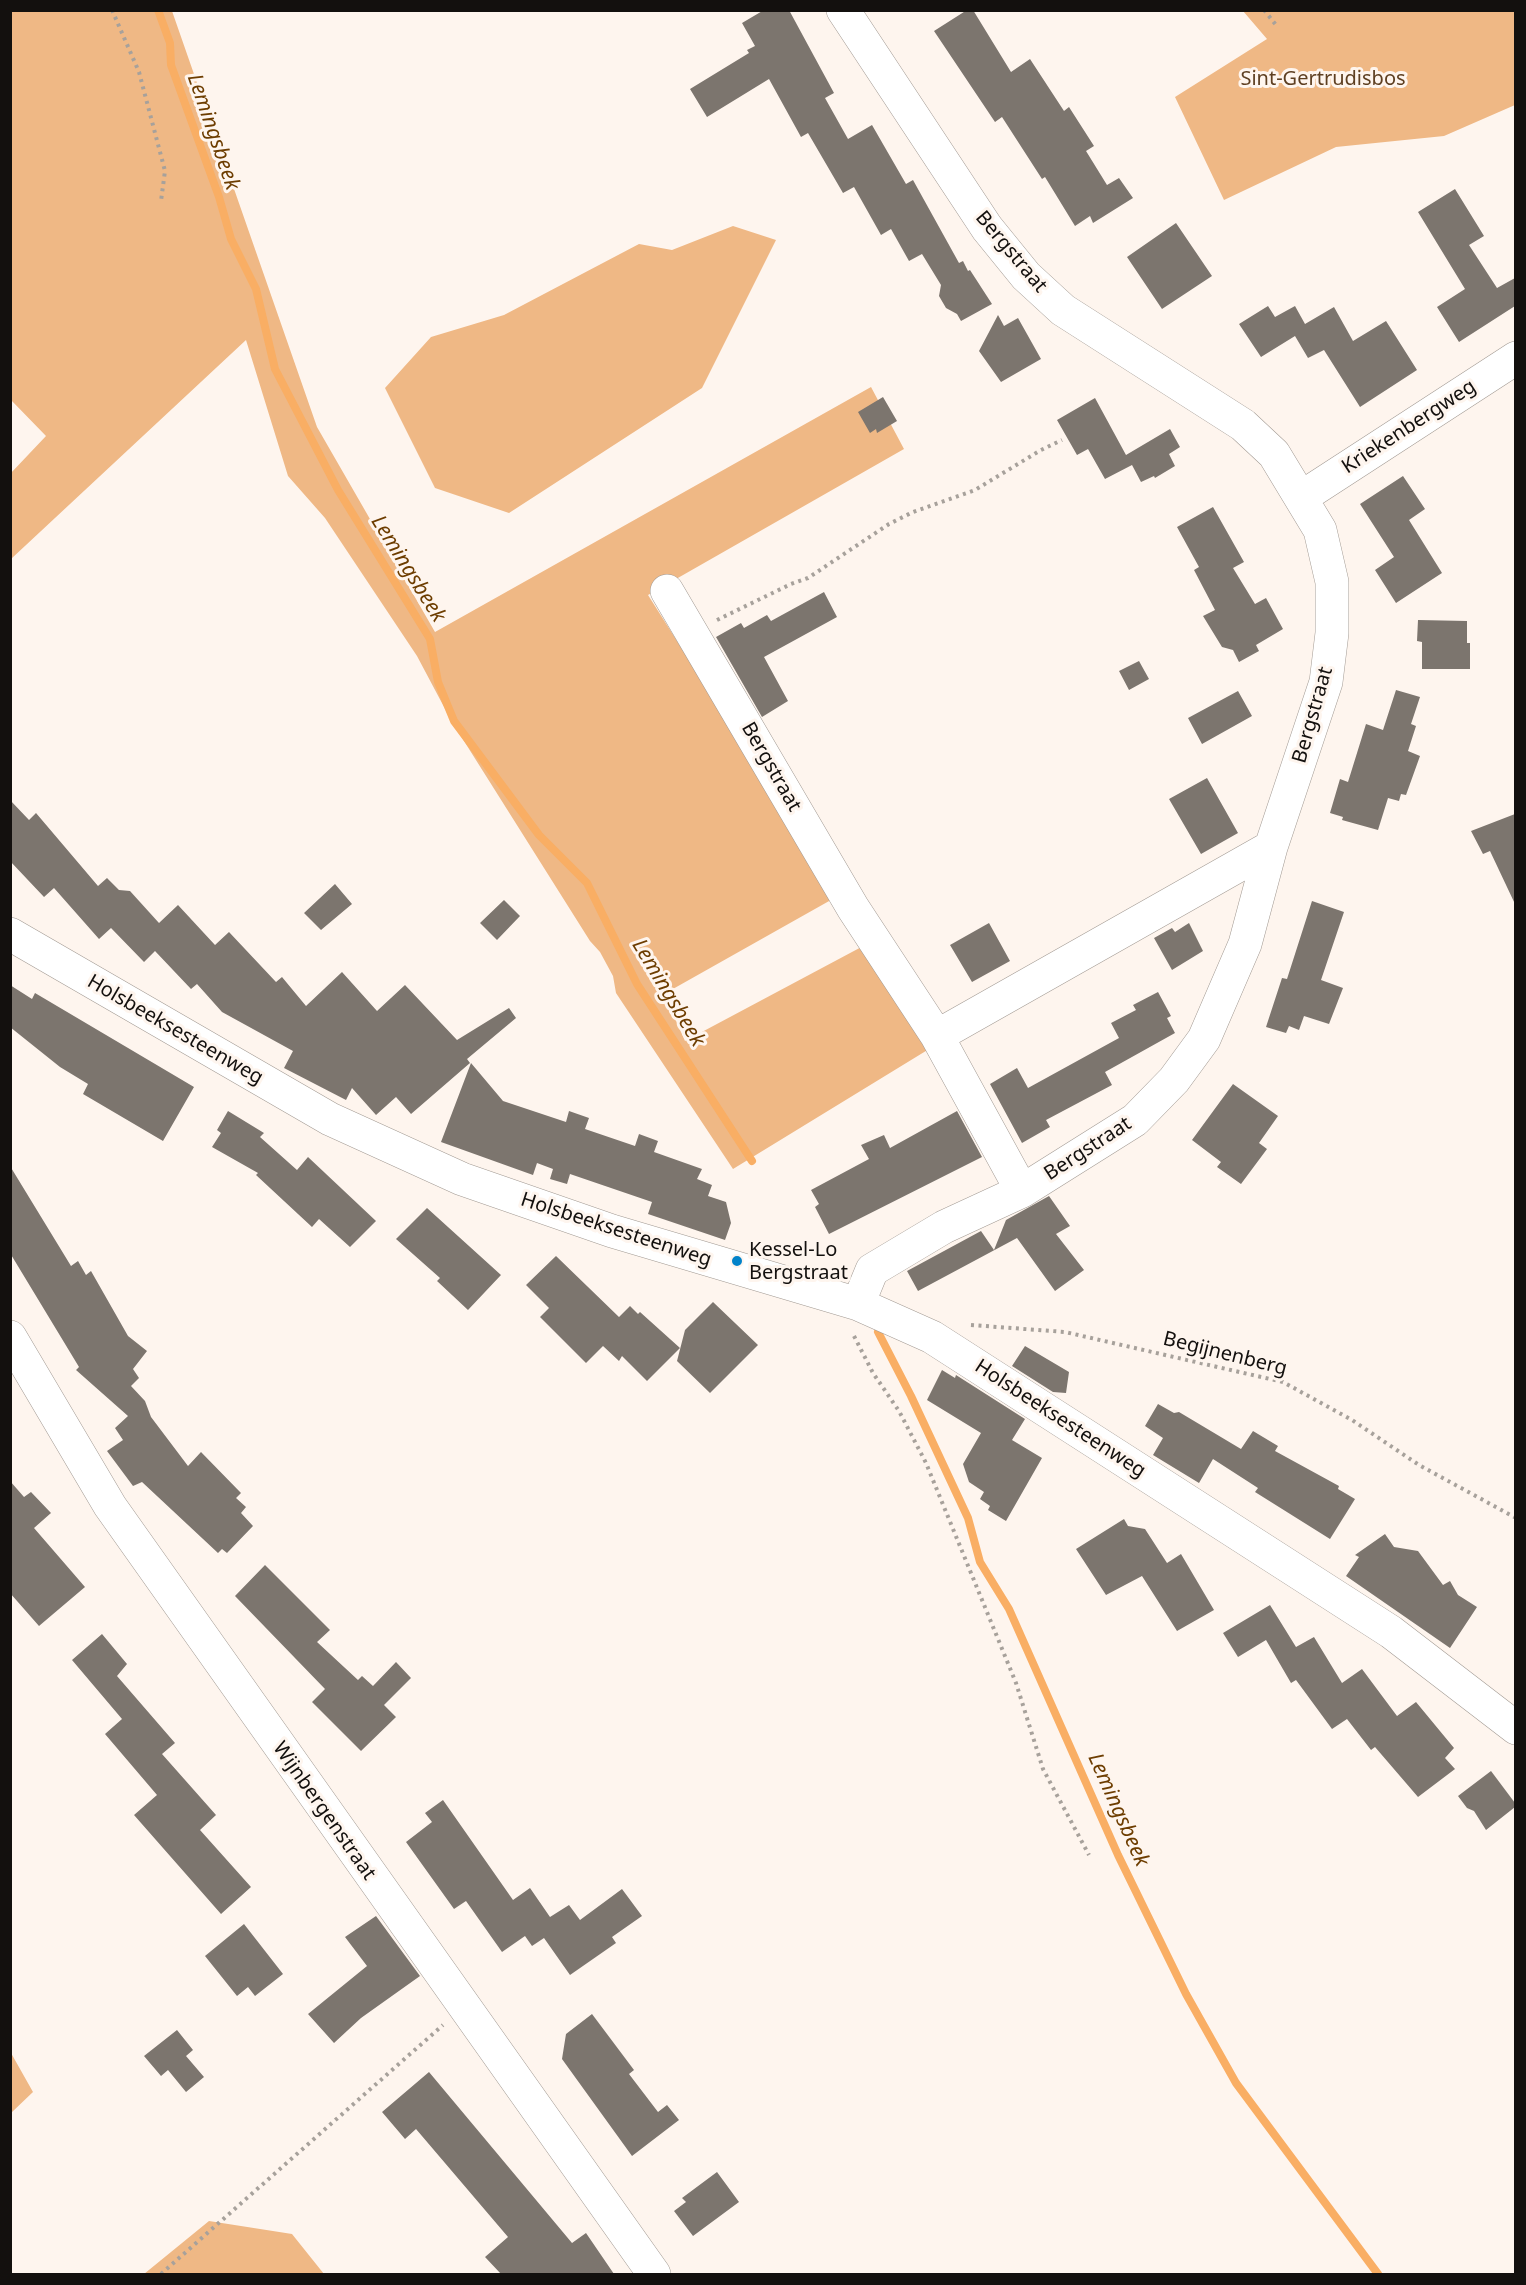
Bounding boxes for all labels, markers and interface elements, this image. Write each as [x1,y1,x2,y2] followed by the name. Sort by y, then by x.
[1240,67,1406,91] park label: Sint-Gertrudisbos
[181,71,245,193] water label: Lemingsbeek
[970,206,1052,298] street label: Bergstraat
[1338,375,1480,479] street label: Kriekenbergweg
[365,511,451,627] water label: Lemingsbeek
[1288,664,1338,766] street label: Bergstraat
[736,718,806,816] street label: Bergstraat
[626,935,710,1051] water label: Lemingsbeek
[83,970,267,1090] street label: Holsbeeksesteenweg
[1040,1112,1136,1186] street label: Bergstraat
[518,1188,714,1272] street label: Holsbeeksesteenweg
[749,1238,848,1285] place label: Kessel-Lo Bergstraat
[730,1254,744,1268] marker: Kessel-Lo Bergstraat
[1161,1327,1289,1381] street label: Begijnenberg
[970,1355,1150,1483] street label: Holsbeeksesteenweg
[267,1737,381,1885] street label: Wijnbergenstraat
[1082,1750,1154,1870] water label: Lemingsbeek

